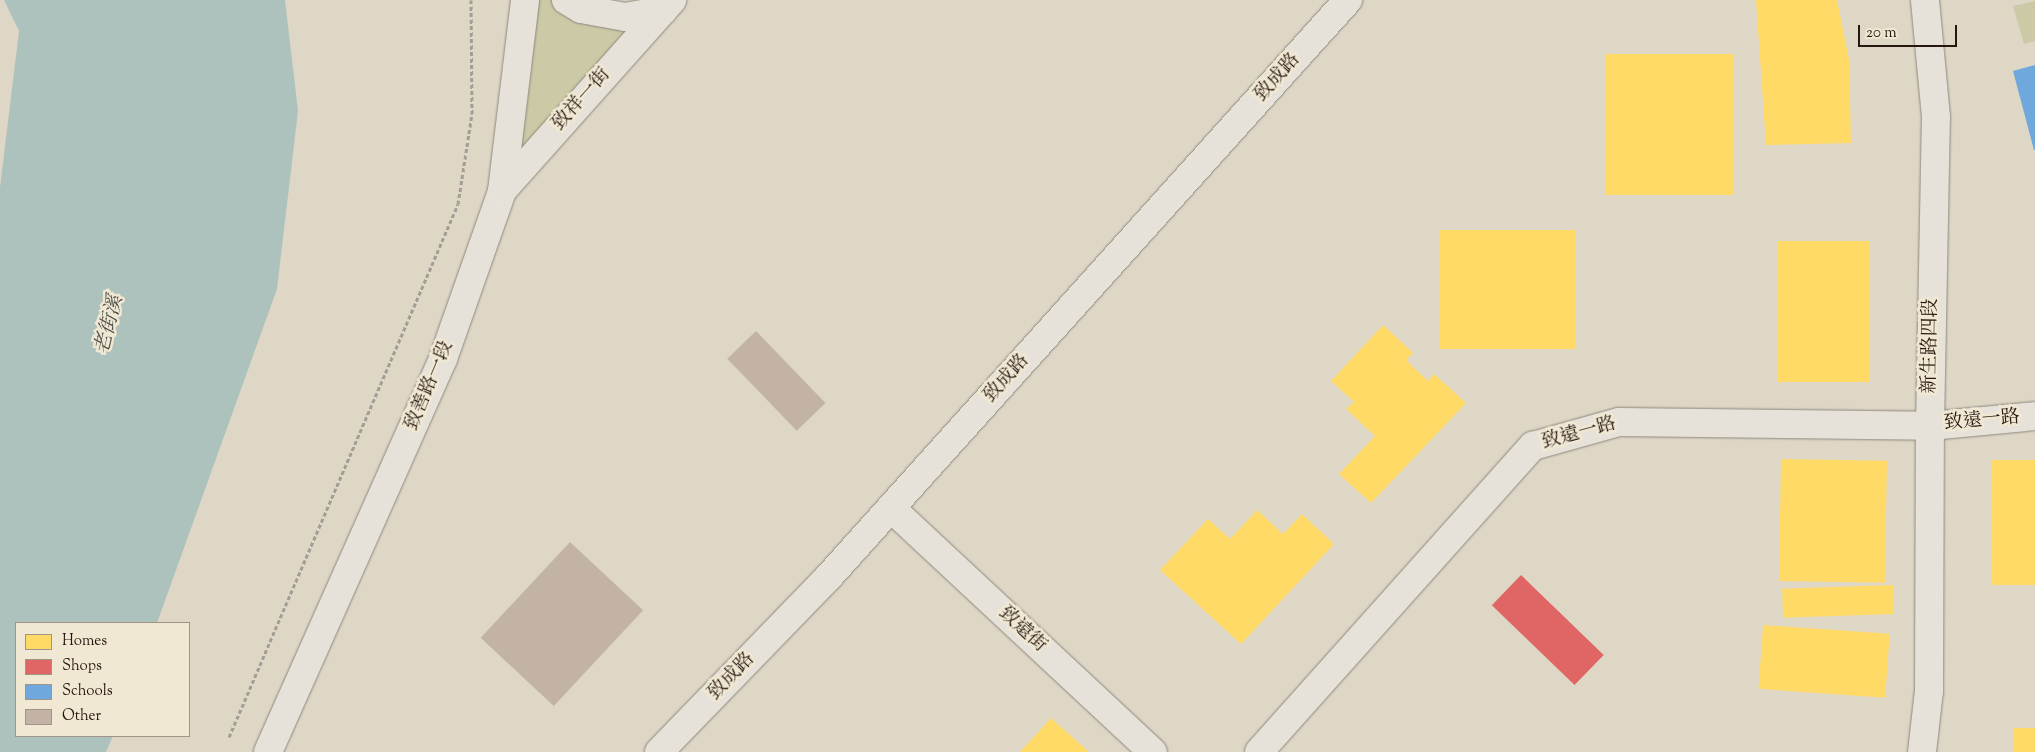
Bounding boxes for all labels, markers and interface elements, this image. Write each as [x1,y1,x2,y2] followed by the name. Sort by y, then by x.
[1860,15,1959,47] scale bar
[1866,23,1897,44] text: 20 m
[1250,49,1306,107] street label: 致成路
[548,64,616,136] street label: 致祥一街
[91,293,129,357] water label: 老街溪
[1919,298,1943,394] street label: 新生路四段
[401,338,459,434] street label: 致善路一段
[979,350,1035,408] street label: 致成路
[1943,406,2021,436] street label: 致遠一路
[1539,413,1619,455] street label: 致遠一路
[993,602,1051,658] street label: 致遠街
[15,622,190,737] legend
[62,631,107,652] text: Homes
[704,649,760,705] street label: 致成路
[62,656,102,677] text: Shops
[62,681,113,702] text: Schools
[62,706,101,727] text: Other

